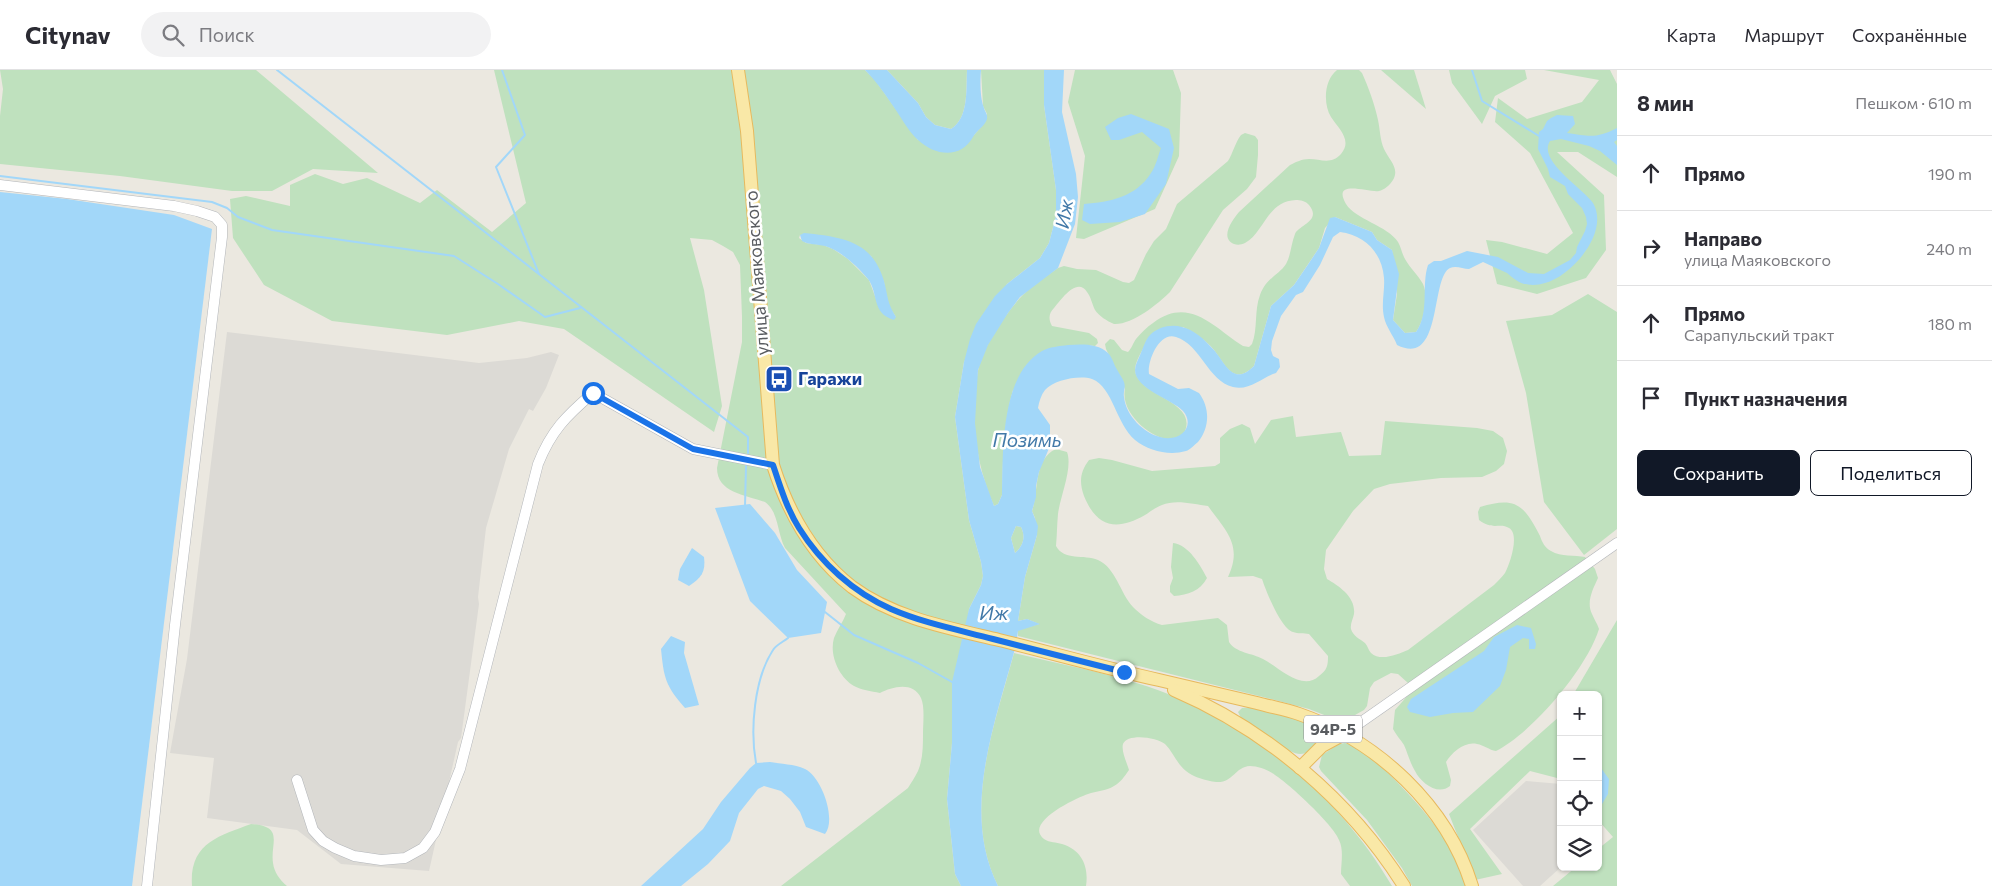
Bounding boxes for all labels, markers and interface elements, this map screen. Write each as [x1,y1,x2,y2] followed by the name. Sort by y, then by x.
[141,12,491,57] search box
[25,20,111,49] text: Citynav
[159,21,187,49] icon: search
[199,23,255,46] text: Поиск
[1667,24,1716,46] text: Карта
[1744,24,1824,46] text: Маршрут
[1852,24,1967,46] text: Сохранённые
[1637,90,1694,115] text: 8 мин
[1855,93,1972,112] text: Пешком · 610 m
[1637,159,1665,187] icon: ahead
[1684,162,1745,185] text: Прямо
[1928,164,1972,183] text: 190 m
[739,190,773,356] street label: улица Маяковского
[1050,197,1077,230] water label: Иж
[1684,227,1762,250] text: Направо
[1637,234,1665,262] icon: right
[1926,239,1972,258] text: 240 m
[1684,250,1831,269] text: улица Маяковского
[1684,302,1745,325] text: Прямо
[1637,309,1665,337] icon: ahead
[1928,314,1972,333] text: 180 m
[1684,325,1834,344] text: Сарапульский тракт
[764,364,794,394] bus stop icon: Гаражи
[798,367,862,389] place label: Гаражи
[582,382,605,405] route start
[1637,384,1665,412] icon: arrive
[1684,387,1847,410] text: Пункт назначения
[993,428,1061,451] water label: Позимь
[1637,450,1800,496] button: Сохранить
[1810,450,1972,496] button: Поделиться
[979,601,1010,624] water label: Иж
[1113,661,1136,684] route end
[1557,691,1602,871] map controls
[1557,691,1602,736] button: +
[1304,716,1362,742] road number: 94Р-5
[1557,736,1602,781] button: −
[1557,781,1602,826] button: locate
[1557,826,1602,871] button: layers

